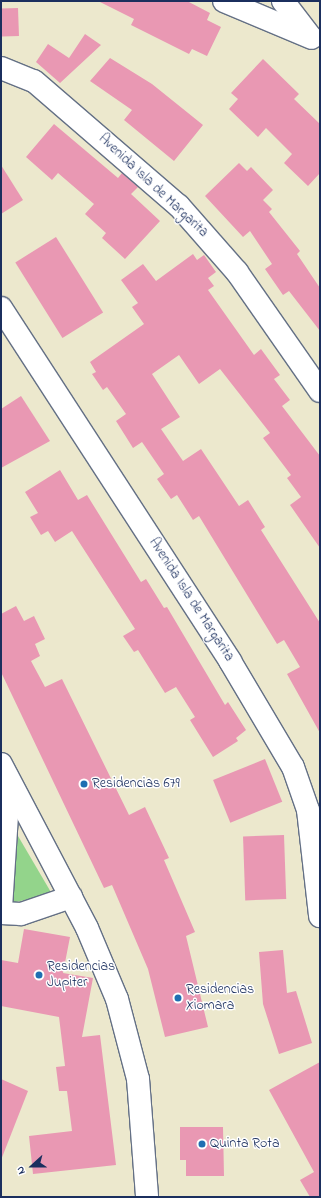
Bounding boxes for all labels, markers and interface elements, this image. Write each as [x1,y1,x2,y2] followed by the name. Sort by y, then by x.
[95,131,211,241] street label: Avenida Isla de Margarita
[145,535,237,665] street label: Avenida Isla de Margarita
[92,776,180,792] place label: Residencias 679
[79,779,89,789] marker: Residencias 679
[47,959,115,992] place label: Residencias Jupiter
[34,970,44,980] marker: Residencias Jupiter
[186,982,254,1014] place label: Residencias Xiomara
[173,993,183,1003] marker: Residencias Xiomara
[210,1136,279,1152] place label: Quinta Rota
[197,1139,207,1149] marker: Quinta Rota
[12,1146,52,1186] north arrow
[12,1164,30,1177] text: N

